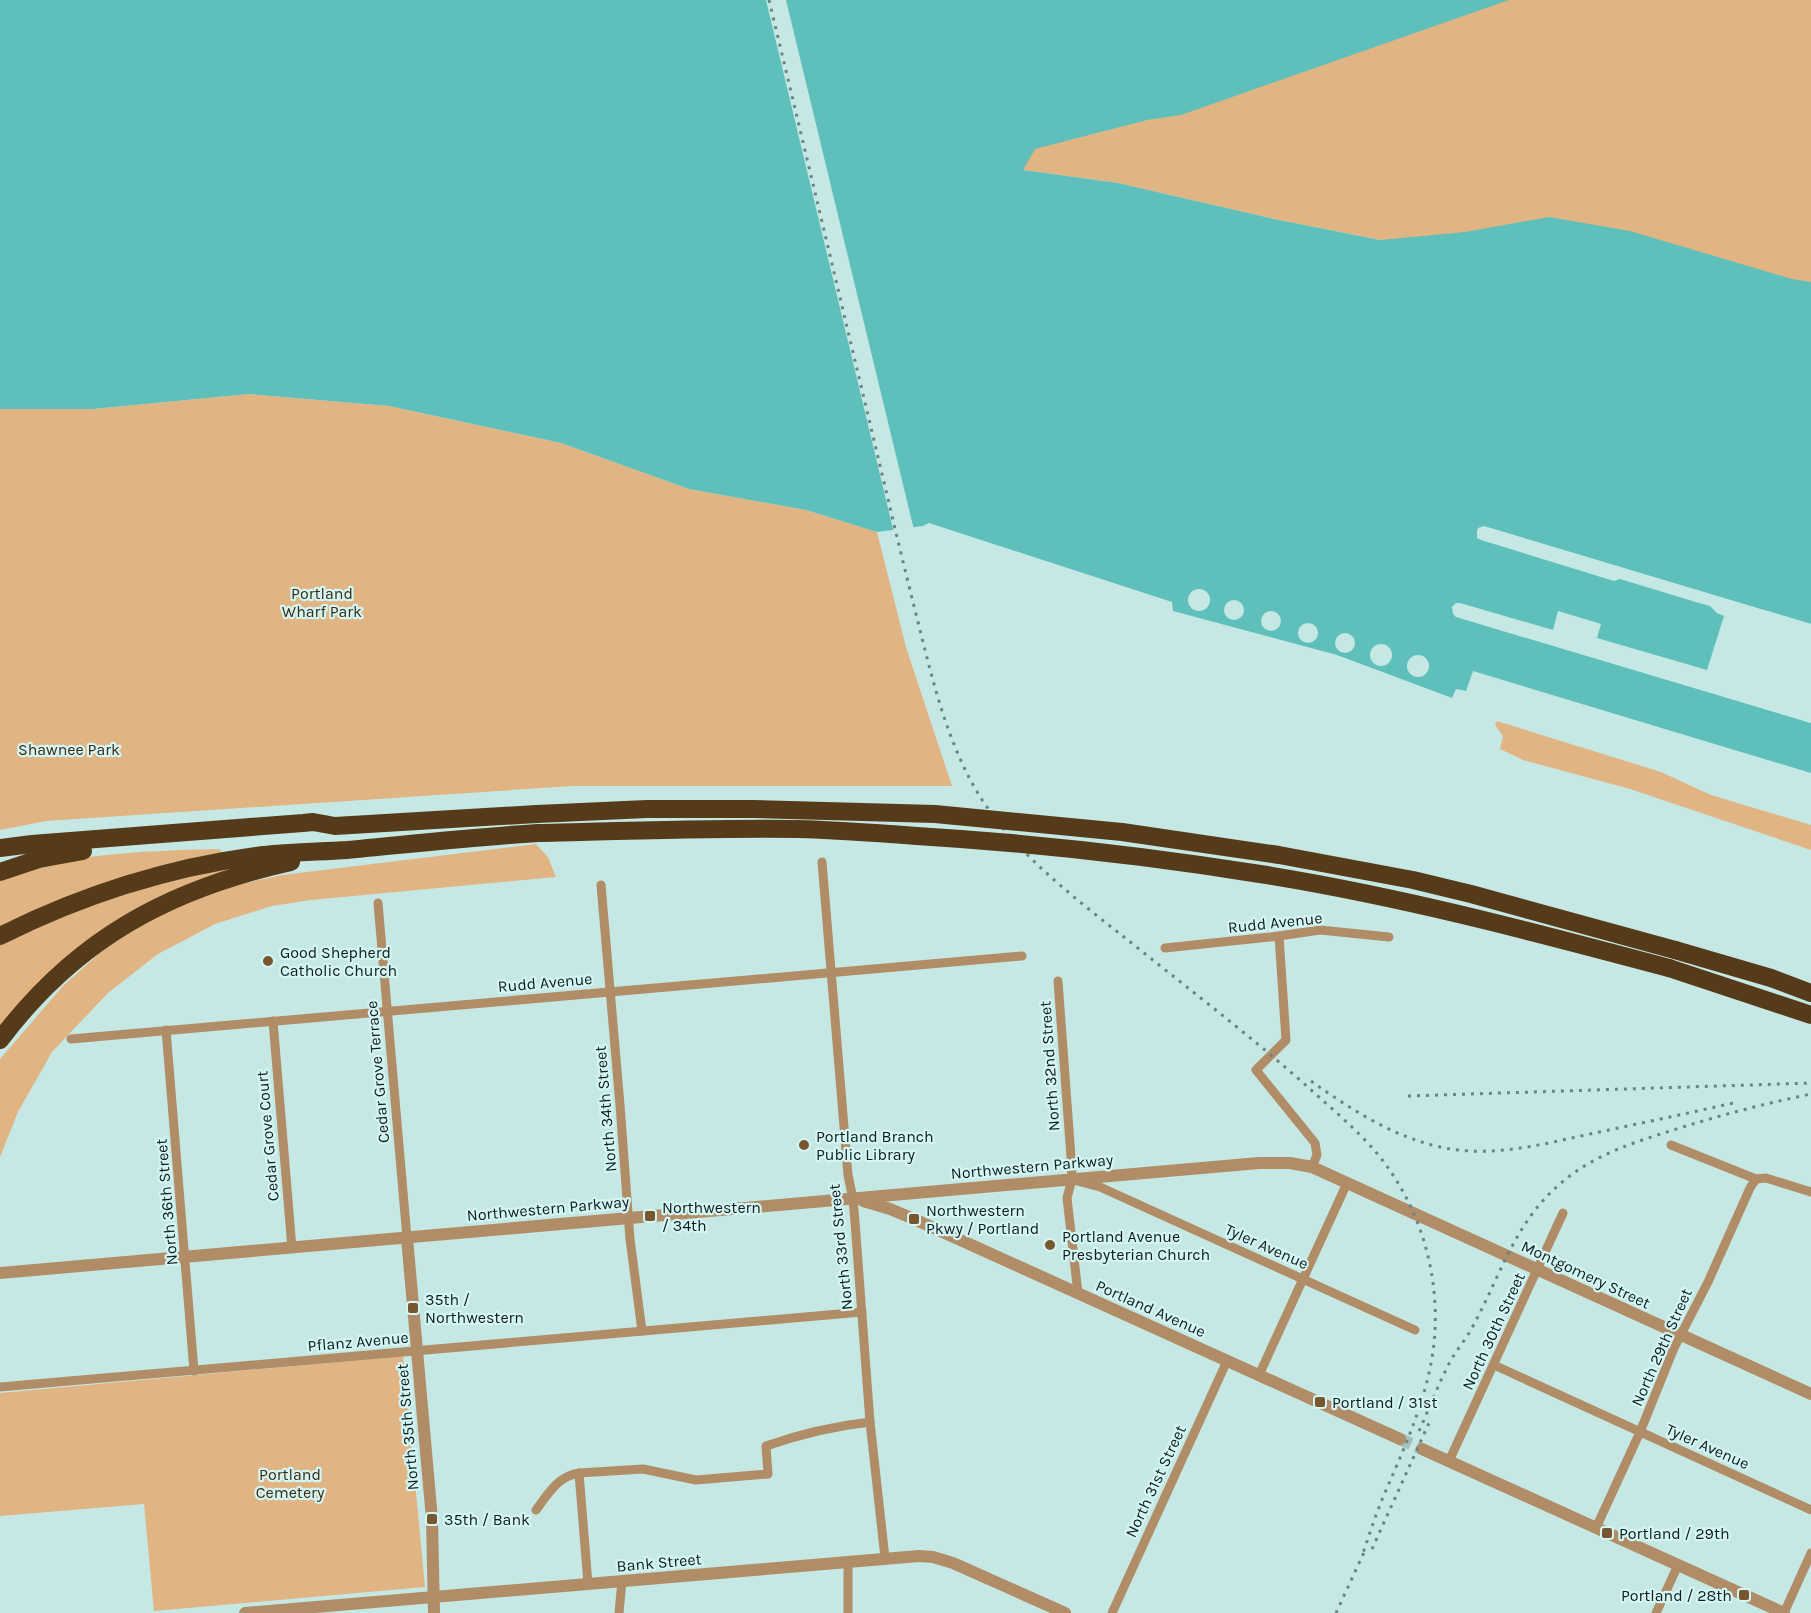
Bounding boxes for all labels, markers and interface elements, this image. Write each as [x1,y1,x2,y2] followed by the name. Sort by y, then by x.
[282,584,362,621] park label: Portland Wharf Park
[18,740,120,759] park label: Shawnee Park
[1227,908,1323,937] street label: Rudd Avenue
[280,943,397,980] place label: Good Shepherd Catholic Church
[261,954,275,968] marker: Good Shepherd Catholic Church
[497,969,593,996] street label: Rudd Avenue
[362,1000,393,1144] street label: Cedar Grove Terrace
[1035,1000,1064,1132] street label: North 32nd Street
[591,1045,620,1173] street label: North 34th Street
[252,1070,283,1202] street label: Cedar Grove Court
[816,1127,934,1164] place label: Portland Branch Public Library
[152,1138,181,1266] street label: North 36th Street
[797,1138,811,1152] marker: Portland Branch Public Library
[950,1150,1115,1183] street label: Northwestern Parkway
[824,1183,857,1311] street label: North 33rd Street
[466,1192,631,1225] street label: Northwestern Parkway
[662,1198,761,1235] place label: Northwestern / 34th
[926,1201,1039,1238] place label: Northwestern Pkwy / Portland
[643,1209,657,1223] marker: Northwestern / 34th
[907,1212,921,1226] marker: Northwestern Pkwy / Portland
[1222,1220,1311,1273] street label: Tyler Avenue
[1062,1227,1210,1264] place label: Portland Avenue Presbyterian Church
[1518,1236,1653,1313] street label: Montgomery Street
[1043,1238,1057,1252] marker: Portland Avenue Presbyterian Church
[1458,1270,1529,1393] street label: North 30th Street
[1093,1276,1209,1341] street label: Portland Avenue
[1627,1285,1696,1409] street label: North 29th Street
[425,1290,524,1327] place label: 35th / Northwestern
[406,1301,420,1315] marker: 35th / Northwestern
[307,1328,409,1355] street label: Pflanz Avenue
[393,1363,422,1491] street label: North 35th Street
[1332,1393,1438,1412] place label: Portland / 31st
[1313,1395,1327,1409] marker: Portland / 31st
[1663,1420,1752,1473] street label: Tyler Avenue
[1121,1422,1190,1540] street label: North 31st Street
[256,1465,325,1502] park label: Portland Cemetery
[444,1510,530,1529] place label: 35th / Bank
[425,1512,439,1526] marker: 35th / Bank
[1619,1524,1730,1543] place label: Portland / 29th
[1600,1526,1614,1540] marker: Portland / 29th
[616,1549,702,1576] street label: Bank Street
[1621,1586,1732,1605] place label: Portland / 28th
[1737,1588,1751,1602] marker: Portland / 28th

